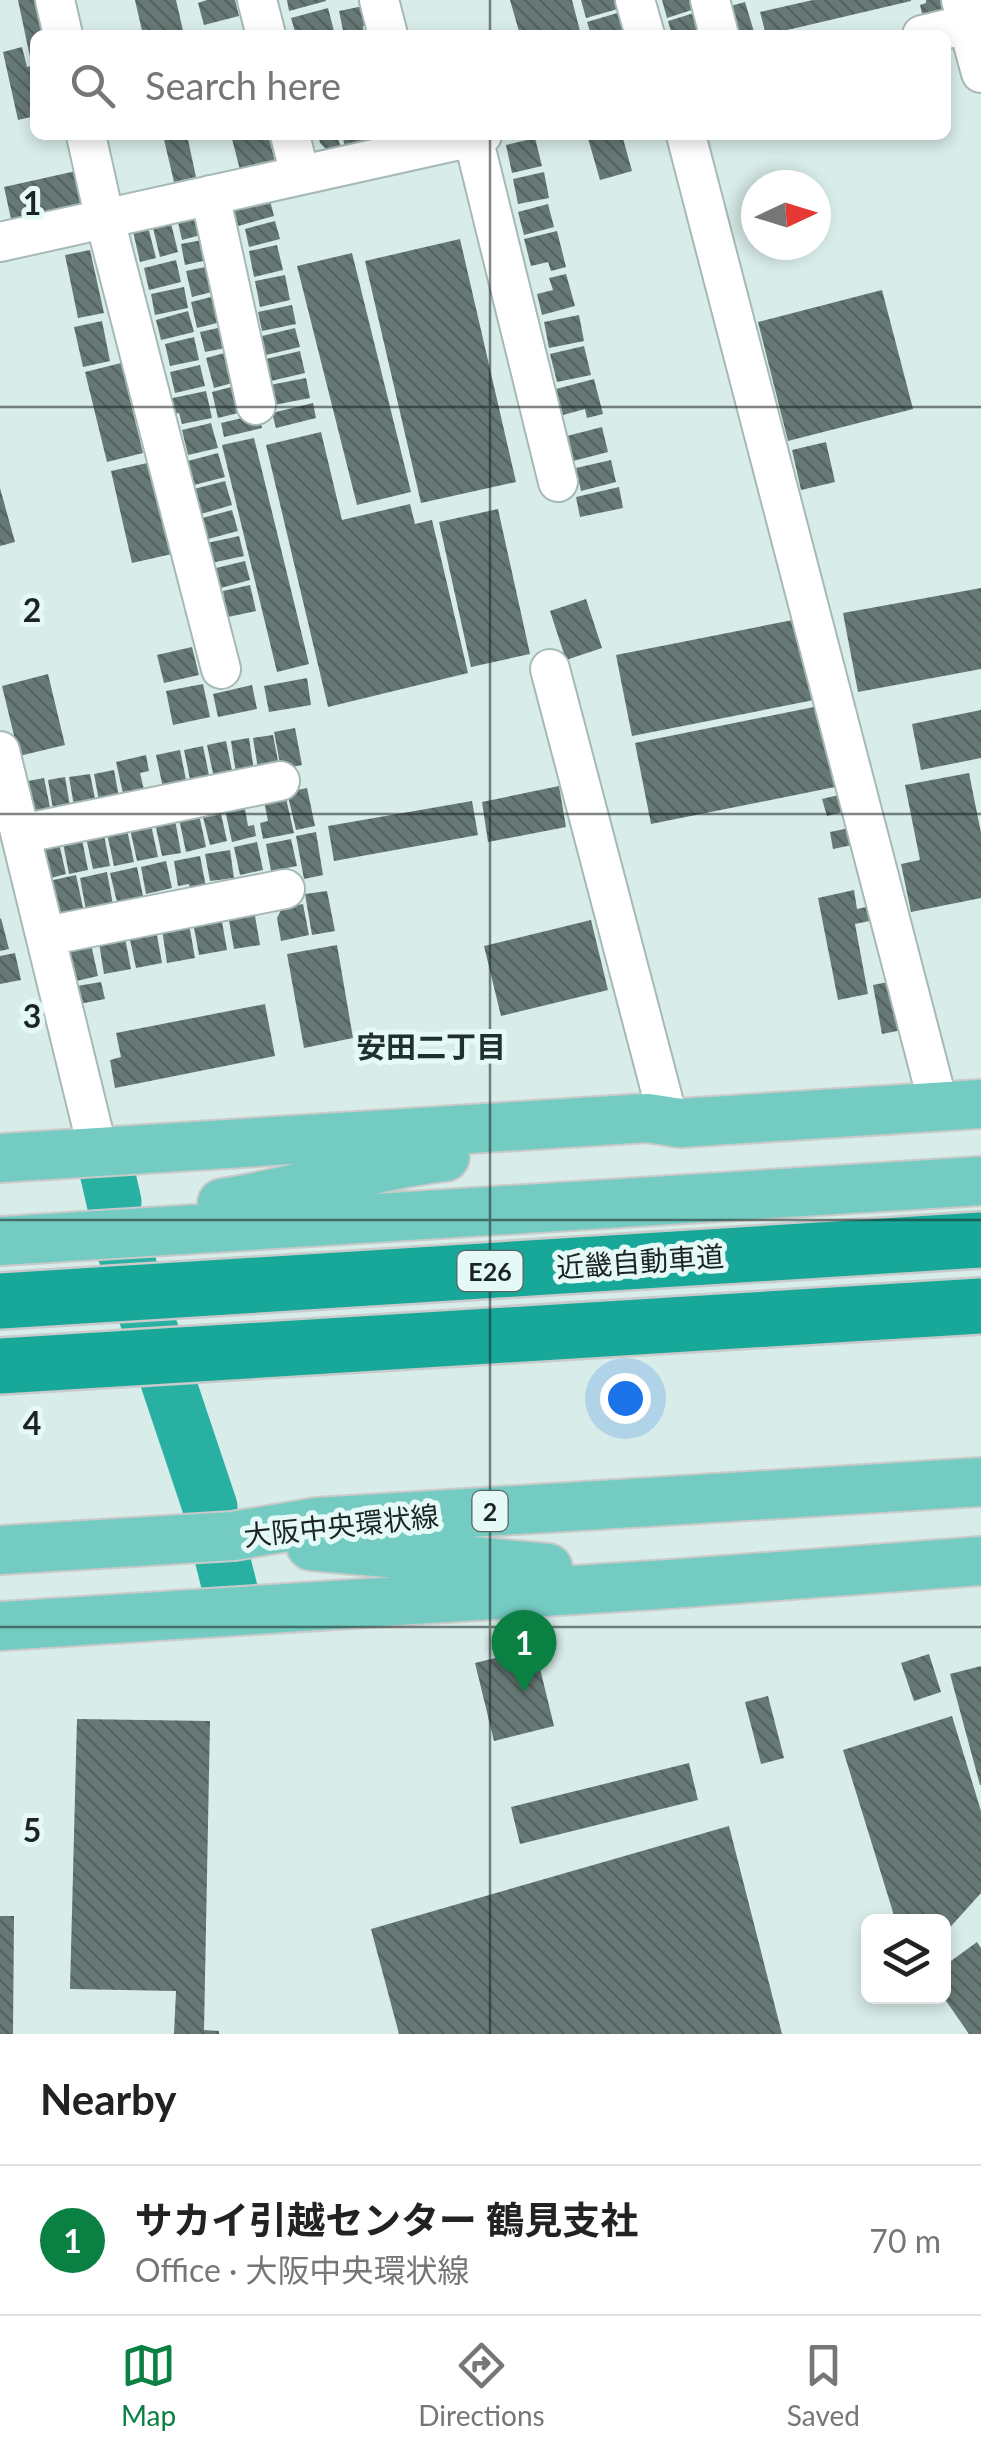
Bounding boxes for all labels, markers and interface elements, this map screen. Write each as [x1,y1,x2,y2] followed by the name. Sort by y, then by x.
[30,30,951,140] search box
[65,58,120,113] icon: search
[145,62,341,108] text: Search here
[741,170,831,260] north arrow
[23,183,41,222] text: 1
[23,590,41,629] text: 2
[23,996,41,1035] text: 3
[356,1028,506,1064] district label: 安田二丁目
[555,1238,725,1284] street label: 近畿自動車道
[458,1251,522,1291] road number: E26
[600,1373,651,1424] your location
[23,1403,41,1442] text: 4
[472,1491,508,1531] road number: 2
[242,1498,440,1552] street label: 大阪中央環状線
[492,1610,556,1692] pin: 1
[23,1810,41,1849] text: 5
[861,1914,951,2004] map controls
[861,1914,951,2004] button: layers
[40,2074,177,2124] text: Nearby
[135,2196,638,2242] text: サカイ引越センター 鶴見支社
[63,2221,82,2260] text: 1
[869,2221,941,2260] text: 70 m
[135,2250,469,2289] text: Office · 大阪中央環状線
[121,2338,176,2432] tab: Map
[418,2338,545,2432] tab: Directions
[787,2338,860,2432] tab: Saved

